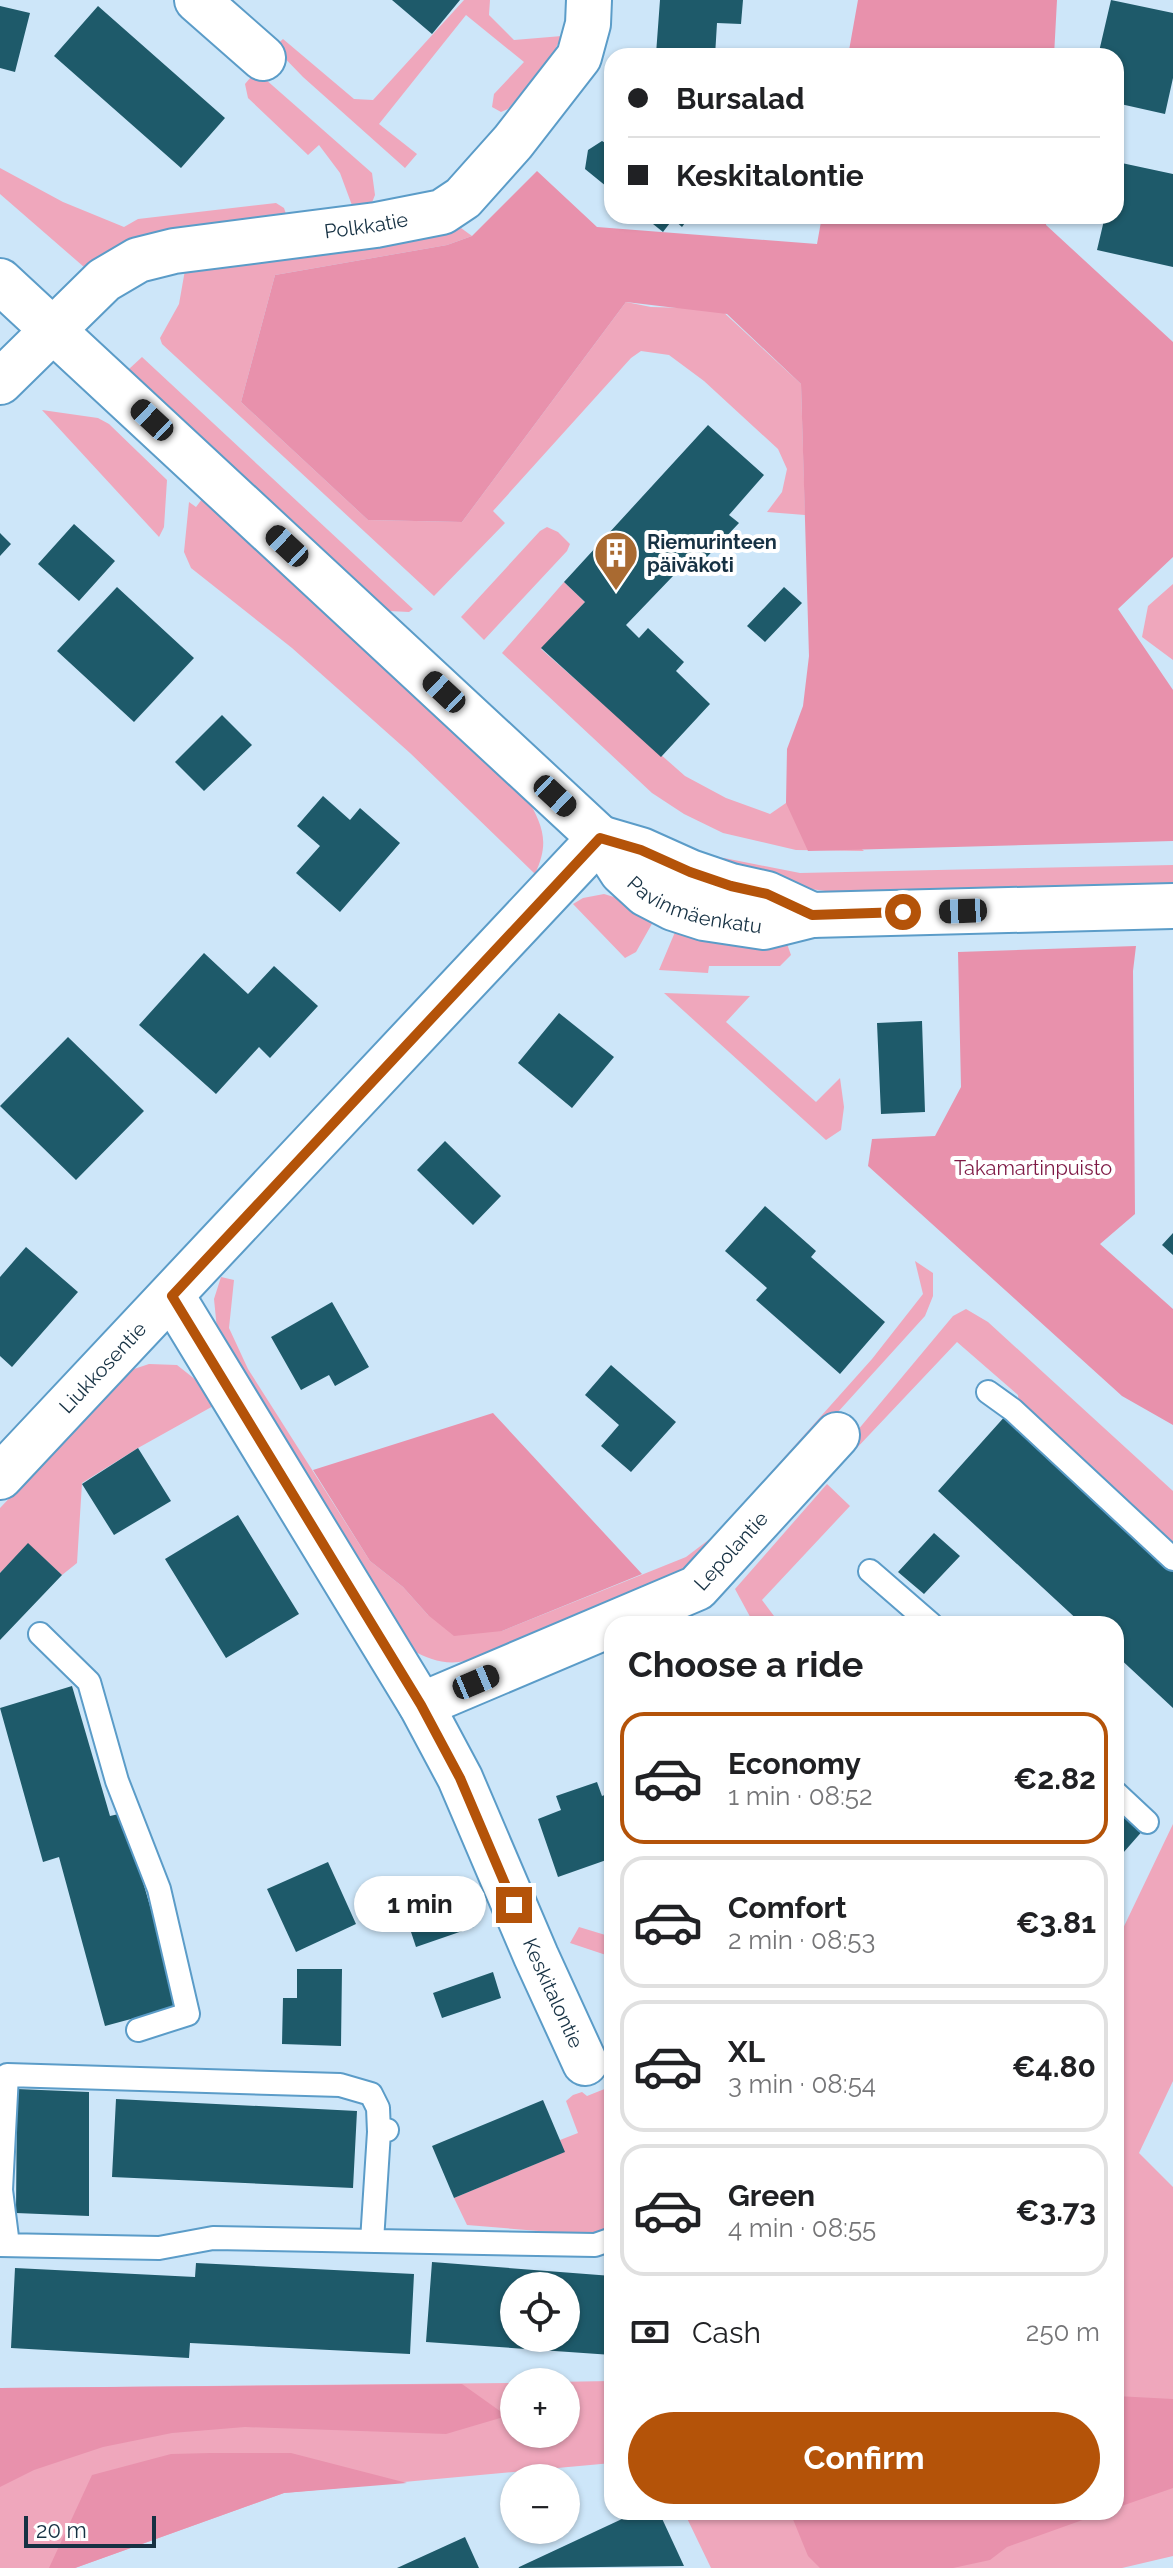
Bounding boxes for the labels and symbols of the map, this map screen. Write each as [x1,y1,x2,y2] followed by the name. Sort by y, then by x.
[323,207,410,244] street label: Polkkatie
[126,395,178,445] car
[261,521,313,571] car
[592,529,640,592] building icon: Riemurinteen päiväkoti
[647,530,777,577] place label: Riemurinteen päiväkoti
[418,667,470,717] car
[529,771,581,821] car
[622,871,764,939] street label: Pavinmäenkatu
[885,894,921,930] route start
[939,898,987,924] car
[954,1156,1112,1180] park label: Takamartinpuisto
[54,1317,151,1418] street label: Liukkosentie
[689,1506,773,1595] street label: Lepolantie
[449,1662,503,1702] car
[354,1877,486,1933] callout: 1 min
[496,1887,532,1923] route end
[518,1935,589,2052] street label: Keskitalontie
[24,2512,156,2548] scale bar

